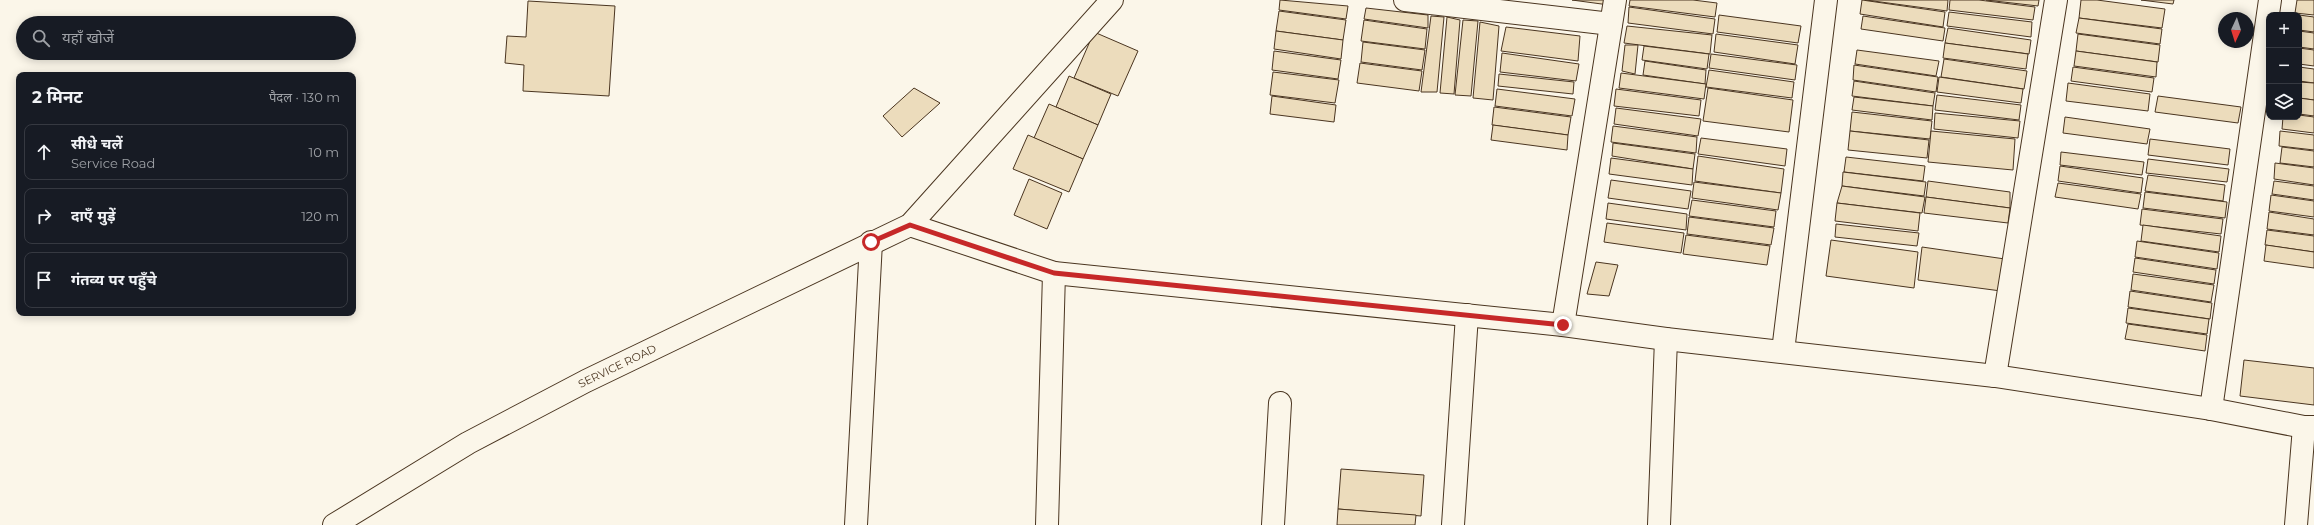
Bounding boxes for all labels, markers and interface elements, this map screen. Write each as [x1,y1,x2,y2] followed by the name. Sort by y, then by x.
[2218,12,2254,48] north arrow
[2266,12,2302,120] map controls
[2266,12,2302,48] button: +
[16,16,356,60] search box
[30,27,52,49] icon: search
[62,28,114,47] text: यहाँ खोजें
[2266,48,2302,84] button: −
[2266,84,2302,120] button: layers
[32,87,83,107] text: 2 मिनट
[269,89,340,105] text: पैदल · 130 m
[71,134,123,153] text: सीधे चलें
[33,141,55,163] icon: ahead
[309,144,339,160] text: 10 m
[71,155,155,171] text: Service Road
[33,205,55,227] icon: right
[71,206,116,225] text: दाएँ मुड़ें
[301,208,339,224] text: 120 m
[862,233,880,251] route start
[33,269,55,291] icon: arrive
[71,270,157,289] text: गंतव्य पर पहुँचे
[1554,316,1572,334] route end
[576,341,659,391] street label: SERVICE ROAD

